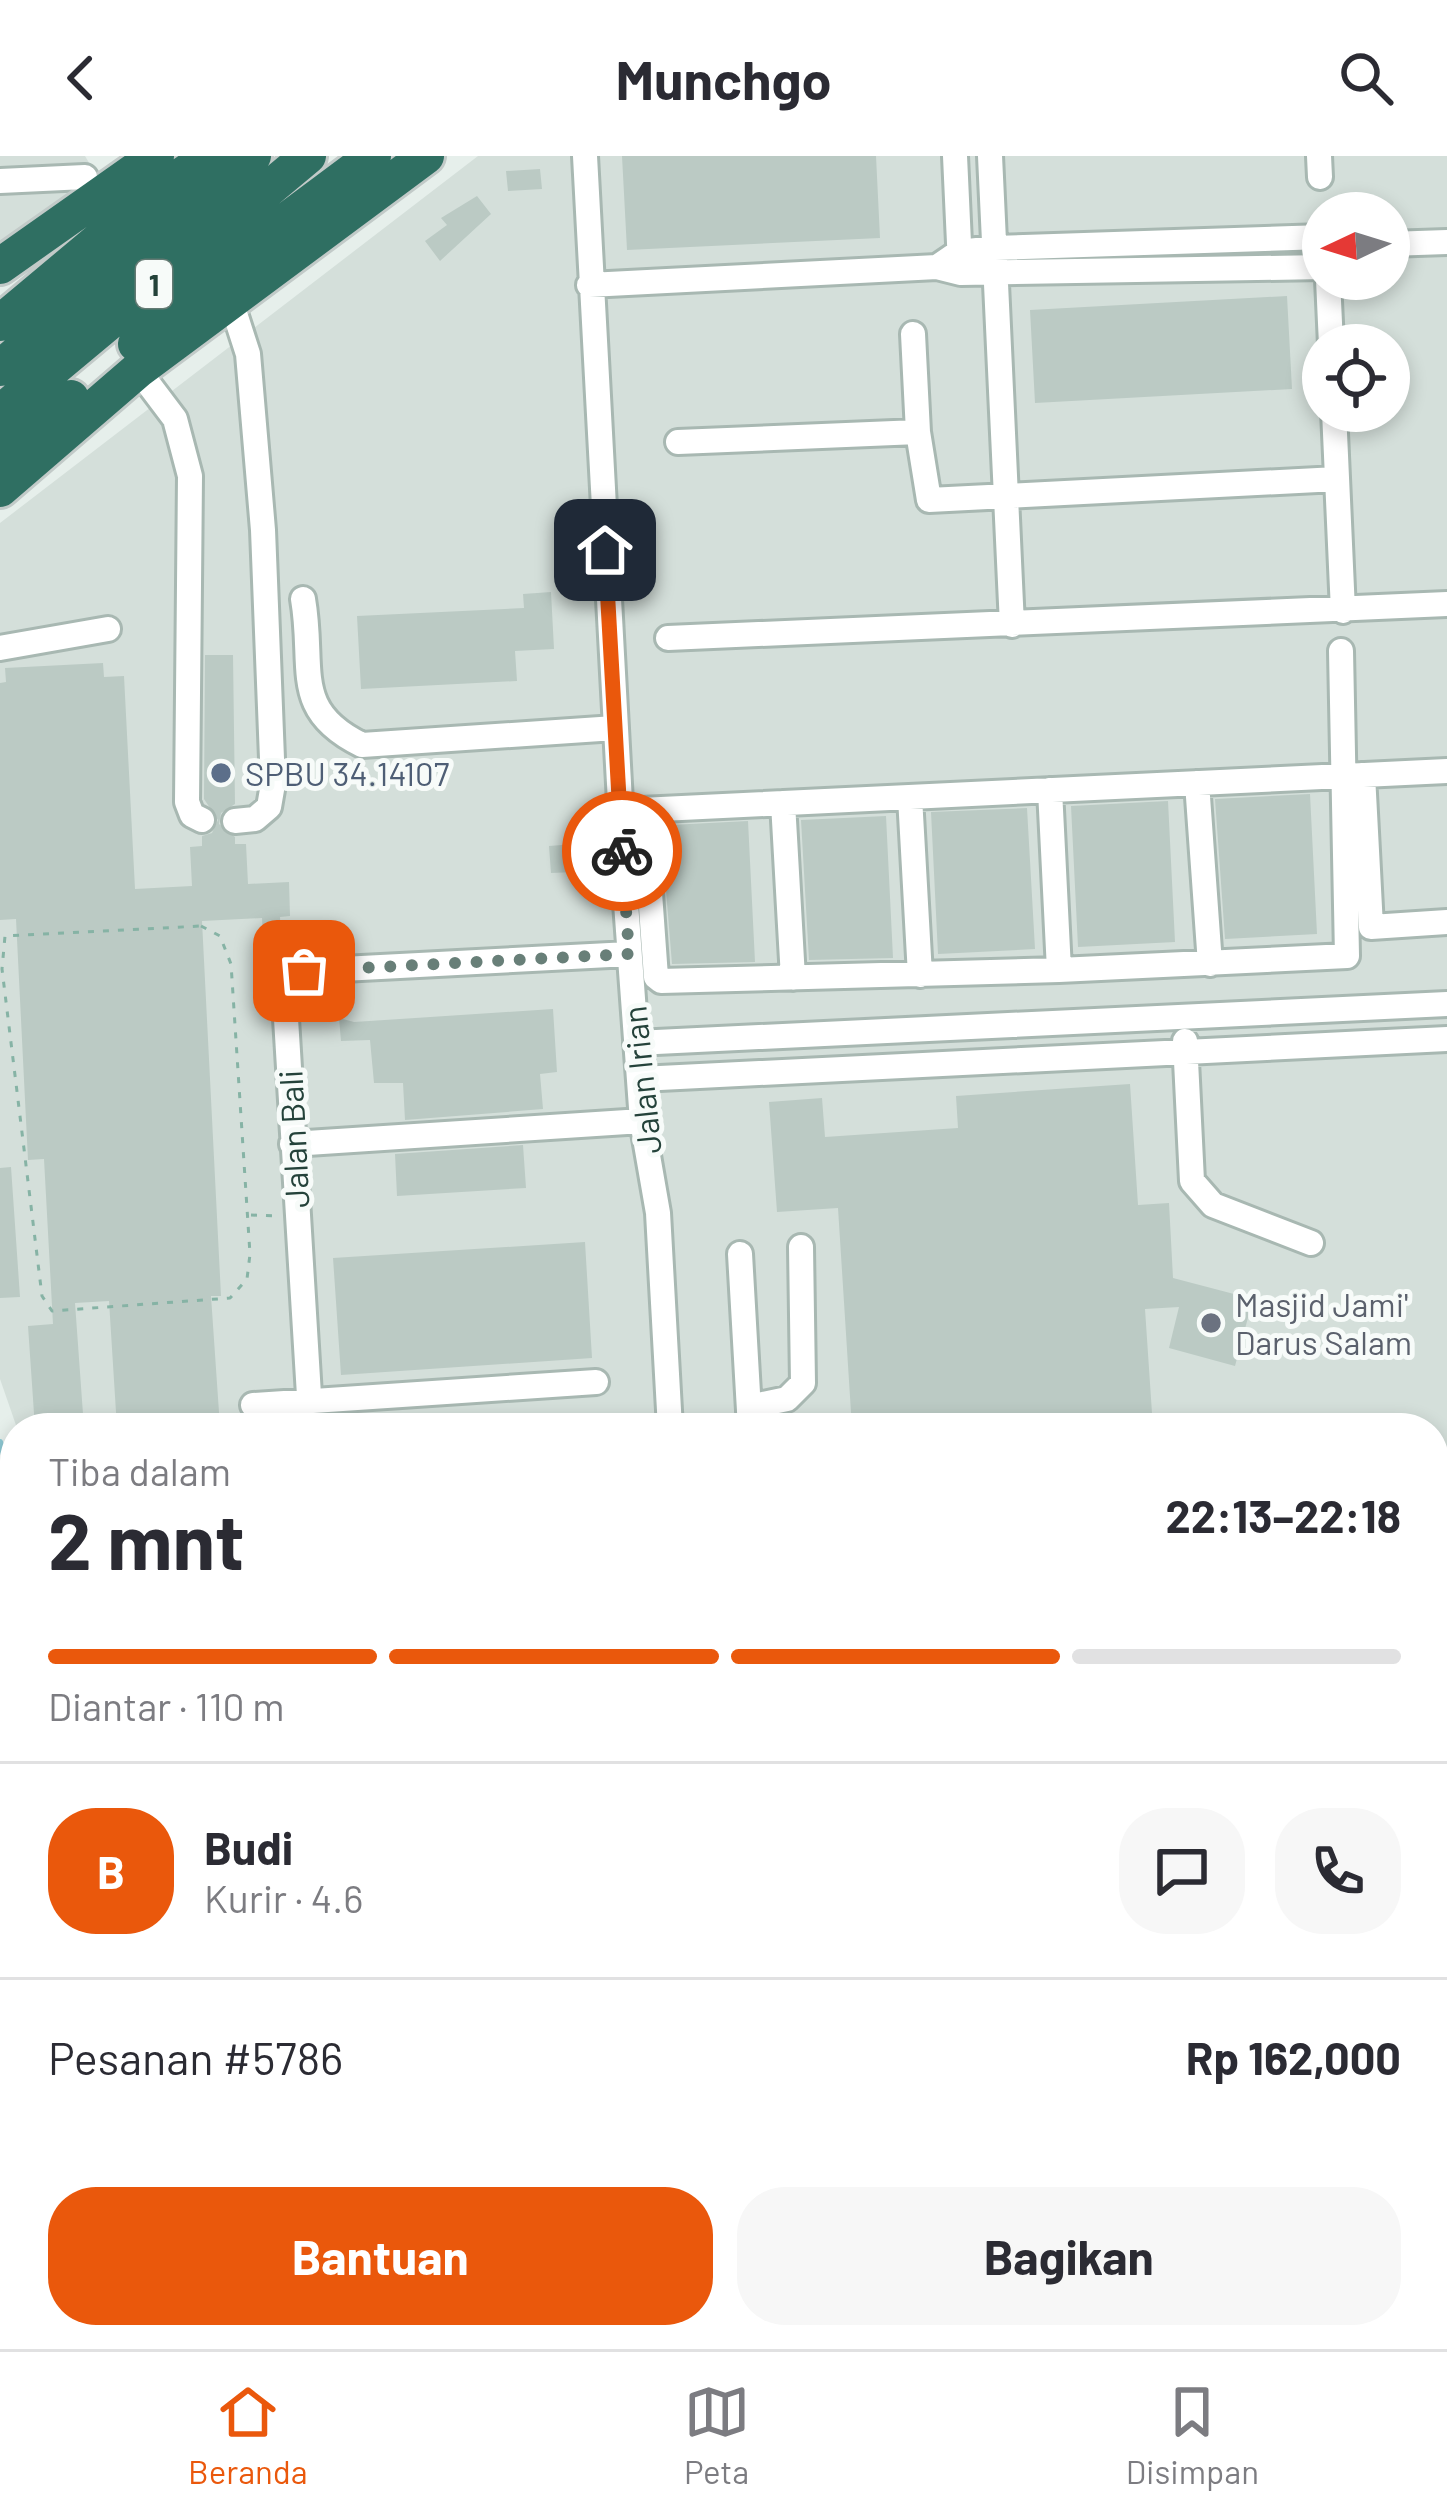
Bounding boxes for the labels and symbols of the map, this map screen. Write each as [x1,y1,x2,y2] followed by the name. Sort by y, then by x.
[1302,192,1410,300] north arrow
[136,260,172,308] road number: 1
[554,499,656,601] pin
[245,753,449,793] place label: SPBU 34.14107
[208,760,234,786] marker: SPBU 34.14107
[562,791,682,911] courier
[253,920,355,1022] pin
[613,1004,669,1156] street label: Jalan Irian
[269,1069,317,1209] street label: Jalan Bali
[1235,1284,1412,1362] place label: Masjid Jami' Darus Salam
[1198,1310,1224,1336] marker: Masjid Jami' Darus Salam

